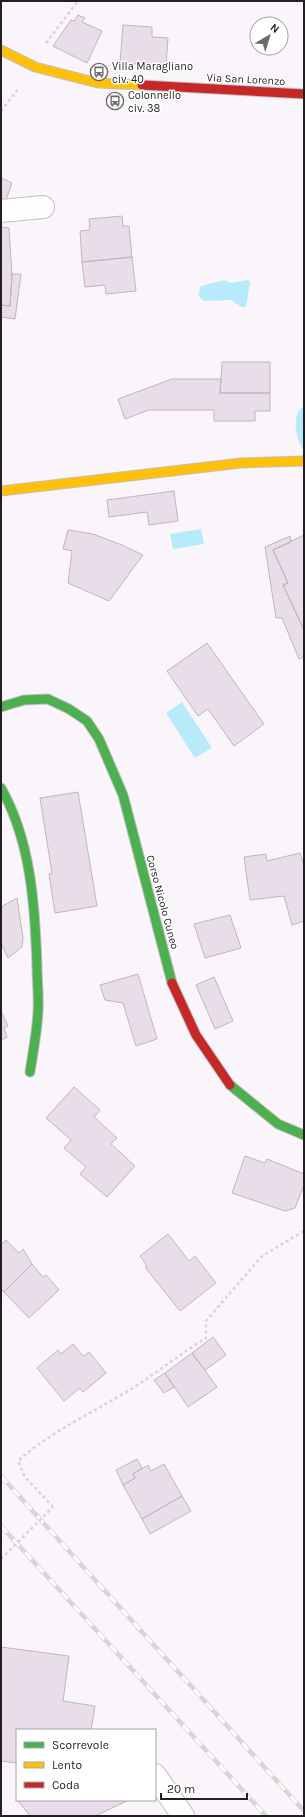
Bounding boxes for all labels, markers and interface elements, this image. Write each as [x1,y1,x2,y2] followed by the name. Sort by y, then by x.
[249,16,289,56] north arrow
[268,21,282,36] text: N
[112,60,193,86] place label: Villa Maragliano civ. 40
[89,62,109,82] bus stop icon: Villa Maragliano civ. 40
[206,71,286,88] street label: Via San Lorenzo
[128,89,181,115] place label: Colonnello civ. 38
[105,91,125,111] bus stop icon: Colonnello civ. 38
[144,854,181,951] street label: Corso Nicolo Cuneo
[16,1729,156,1801] legend
[52,1738,109,1752] text: Scorrevole
[52,1758,82,1772] text: Lento
[161,1775,247,1801] scale bar
[52,1778,80,1792] text: Coda
[167,1782,195,1796] text: 20 m

